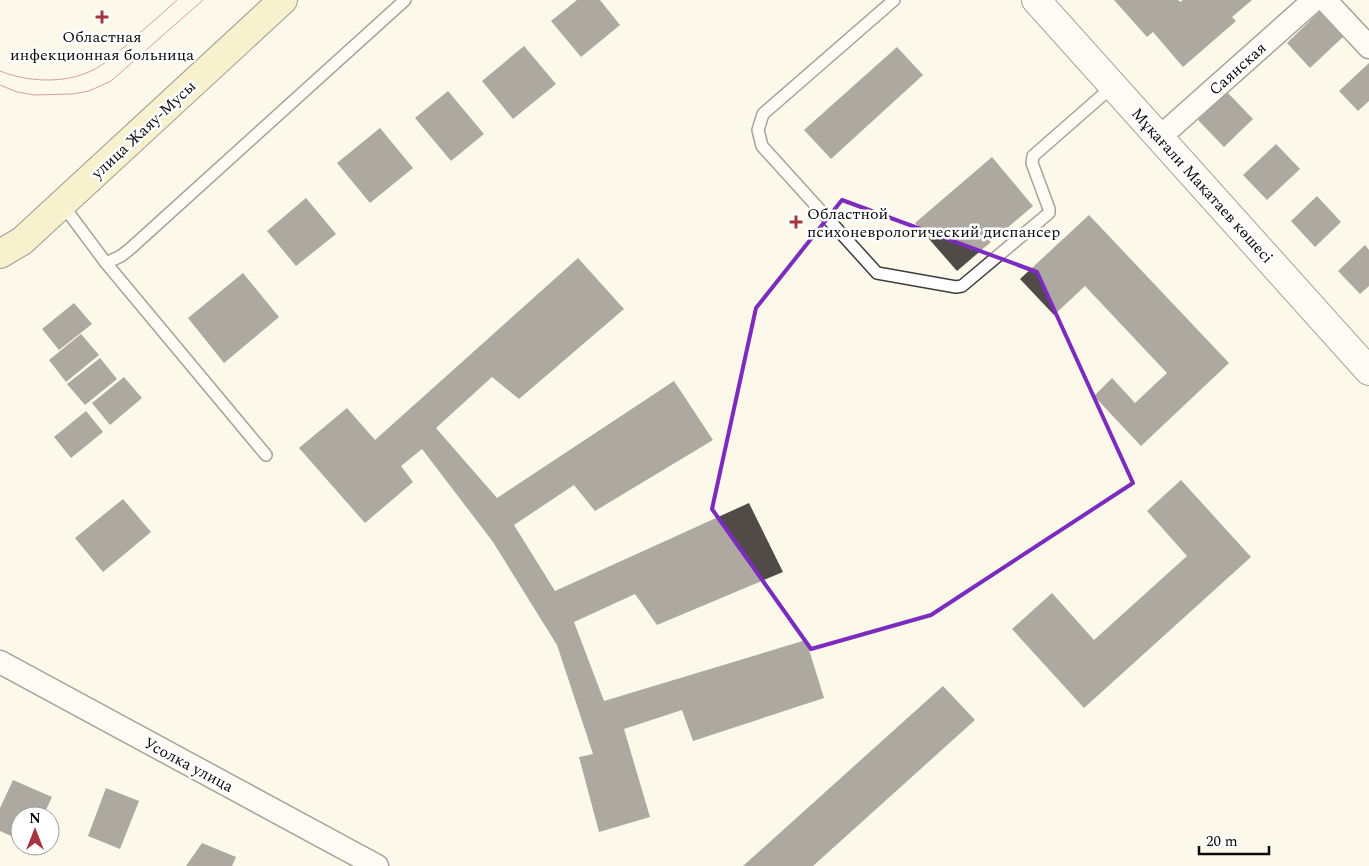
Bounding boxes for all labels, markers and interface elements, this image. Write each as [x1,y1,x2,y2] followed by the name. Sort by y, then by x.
[95,10,109,24] marker: Областная инфекционная больница
[10,25,194,67] place label: Областная инфекционная больница
[1204,36,1272,101] street label: Саянская
[85,75,202,185] street label: улица Жаяу-Мусы
[1126,102,1279,269] street label: Мұқағали Мақатаев көшесі
[807,202,1060,244] place label: Областной психоневрологический диспансер
[789,215,803,229] marker: Областной психоневрологический диспансер
[139,731,238,799] street label: Усолка улица
[10,806,60,856] north arrow
[29,808,41,829] text: N
[1199,824,1269,856] scale bar
[1206,830,1238,853] text: 20 m

